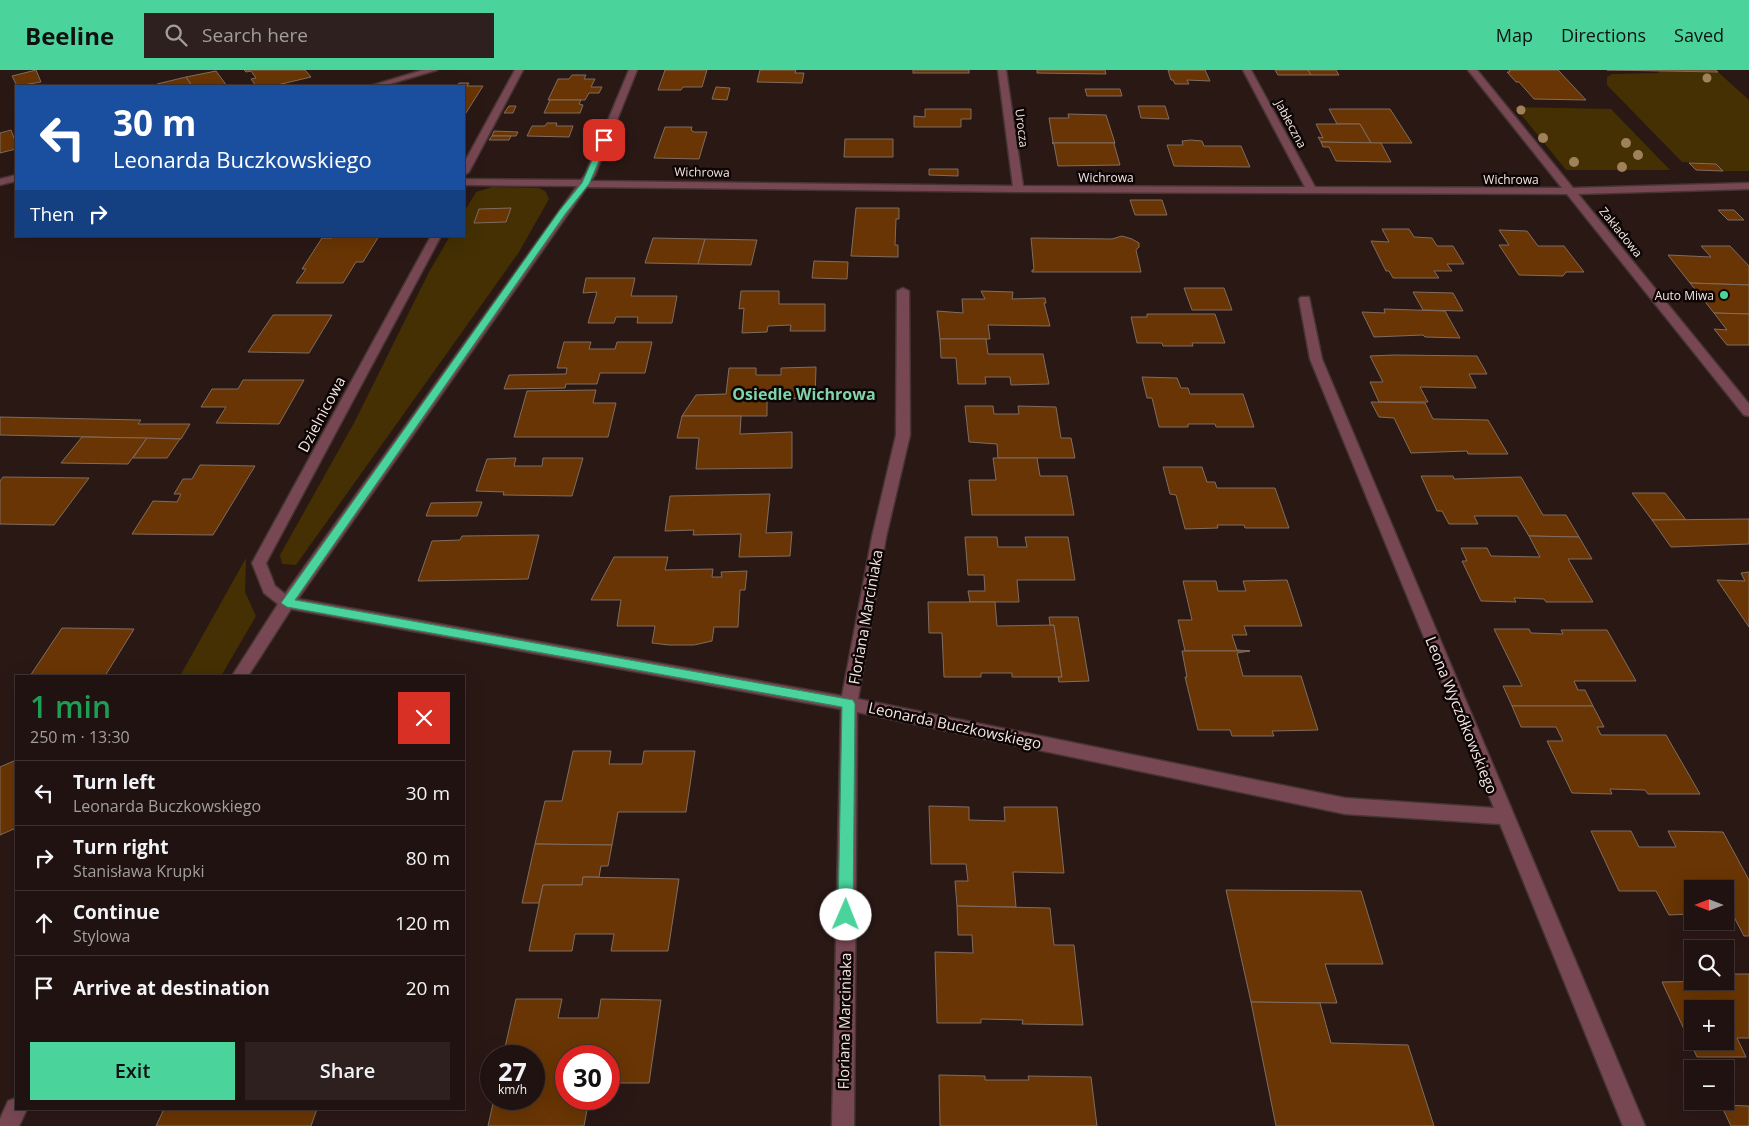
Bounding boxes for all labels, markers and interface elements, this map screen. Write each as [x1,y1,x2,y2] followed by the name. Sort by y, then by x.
[144,13,494,58] search box
[25,19,114,52] text: Beeline
[162,21,190,49] icon: search
[202,22,308,48] text: Search here
[1496,23,1533,47] text: Map
[1561,23,1646,47] text: Directions
[1674,23,1724,47] text: Saved
[1271,96,1311,151] street label: Jabłeczna
[113,99,196,146] text: 30 m
[30,105,95,170] icon: left
[1011,108,1033,148] street label: Urocza
[583,119,625,161] pin
[590,126,618,154] icon: arrive
[113,144,372,174] text: Leonarda Buczkowskiego
[674,163,730,181] street label: Wichrowa
[1078,169,1134,186] street label: Wichrowa
[1483,171,1539,188] street label: Wichrowa
[84,200,112,228] icon: right
[30,201,74,227] text: Then
[1595,203,1647,261] street label: Zakładowa
[1655,287,1714,304] place label: Auto Miwa
[1718,289,1730,301] marker: Auto Miwa
[293,373,349,455] street label: Dzielnicowa
[732,383,876,405] district label: Osiedle Wichrowa
[843,548,887,686] street label: Floriana Marciniaka
[1421,633,1503,797] street label: Leona Wyczółkowskiego
[30,686,111,727] text: 1 min
[398,692,450,744] button: close
[867,697,1043,753] street label: Leonarda Buczkowskiego
[30,726,130,748] text: 250 m · 13:30
[73,769,155,795] text: Turn left
[30,779,58,807] icon: left
[406,780,450,806] text: 30 m
[73,795,261,817] text: Leonarda Buczkowskiego
[73,834,168,860] text: Turn right
[30,844,58,872] icon: right
[406,845,450,871] text: 80 m
[73,860,205,882] text: Stanisława Krupki
[1684,880,1734,930] north arrow
[1684,880,1734,1110] map controls
[819,888,871,940] position arrow
[73,899,160,925] text: Continue
[30,909,58,937] icon: ahead
[395,910,450,936] text: 120 m
[73,925,130,947] text: Stylowa
[1684,940,1734,990] button: search
[833,952,855,1090] street label: Floriana Marciniaka
[30,974,58,1002] icon: arrive
[73,975,270,1001] text: Arrive at destination
[406,975,450,1001] text: 20 m
[1684,1000,1734,1050] button: +
[30,1042,235,1100] button: Exit
[245,1042,450,1100] button: Share
[555,1045,620,1110] speed limit sign: 30
[498,1054,527,1088] text: 27
[1684,1060,1734,1110] button: −
[498,1081,527,1098] text: km/h

